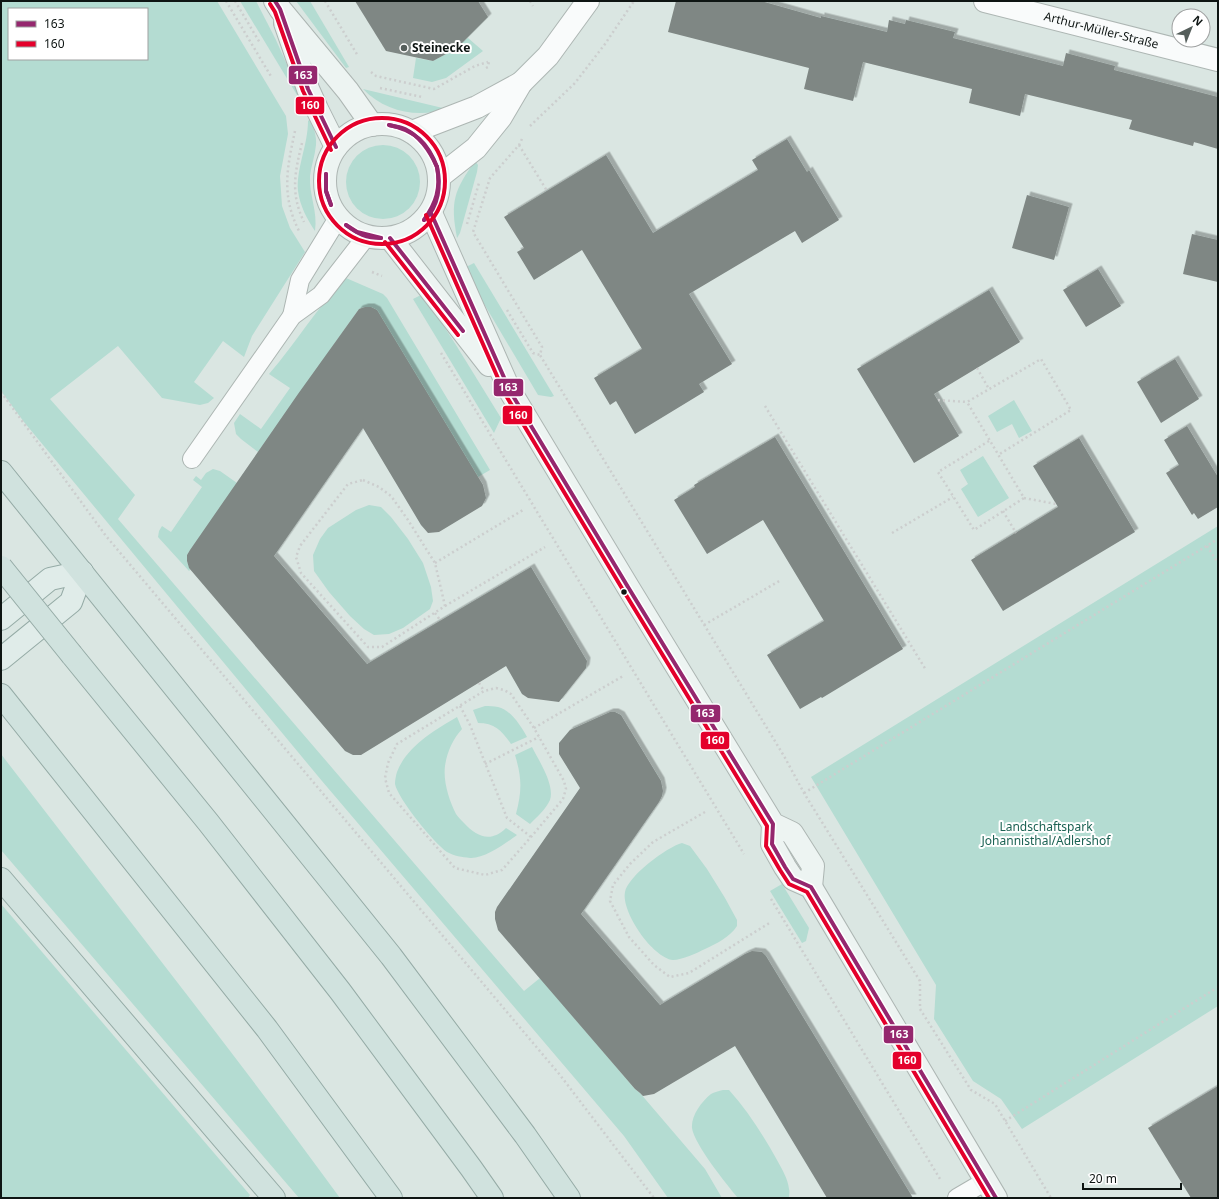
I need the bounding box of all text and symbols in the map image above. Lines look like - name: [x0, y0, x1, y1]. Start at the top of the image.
- street label: Arthur-Müller-Straße: [1042, 7, 1161, 53]
- legend: [8, 8, 148, 60]
- north arrow: [1171, 8, 1211, 48]
- text: N: [1190, 12, 1207, 29]
- text: 163: [44, 15, 65, 32]
- text: 160: [44, 35, 65, 52]
- place label: Steinecke: [412, 39, 470, 56]
- marker: Steinecke: [399, 43, 409, 53]
- line badge: 163: [288, 65, 318, 85]
- text: 163: [294, 67, 312, 82]
- line badge: 160: [295, 96, 325, 115]
- text: 160: [301, 97, 319, 112]
- line badge: 163: [493, 378, 524, 397]
- text: 163: [499, 379, 517, 394]
- line badge: 160: [502, 405, 533, 425]
- text: 160: [509, 407, 527, 422]
- unlabelled marker: [619, 587, 629, 597]
- line badge: 163: [690, 704, 721, 723]
- text: 163: [696, 705, 714, 720]
- line badge: 160: [700, 731, 730, 750]
- text: 160: [706, 732, 724, 747]
- park label: Landschaftspark Johannisthal/Adlershof: [981, 818, 1111, 849]
- line badge: 163: [883, 1025, 914, 1044]
- text: 163: [890, 1026, 908, 1041]
- line badge: 160: [892, 1051, 922, 1070]
- text: 160: [898, 1052, 916, 1067]
- scale bar: [1083, 1165, 1181, 1191]
- text: 20 m: [1089, 1170, 1117, 1187]

